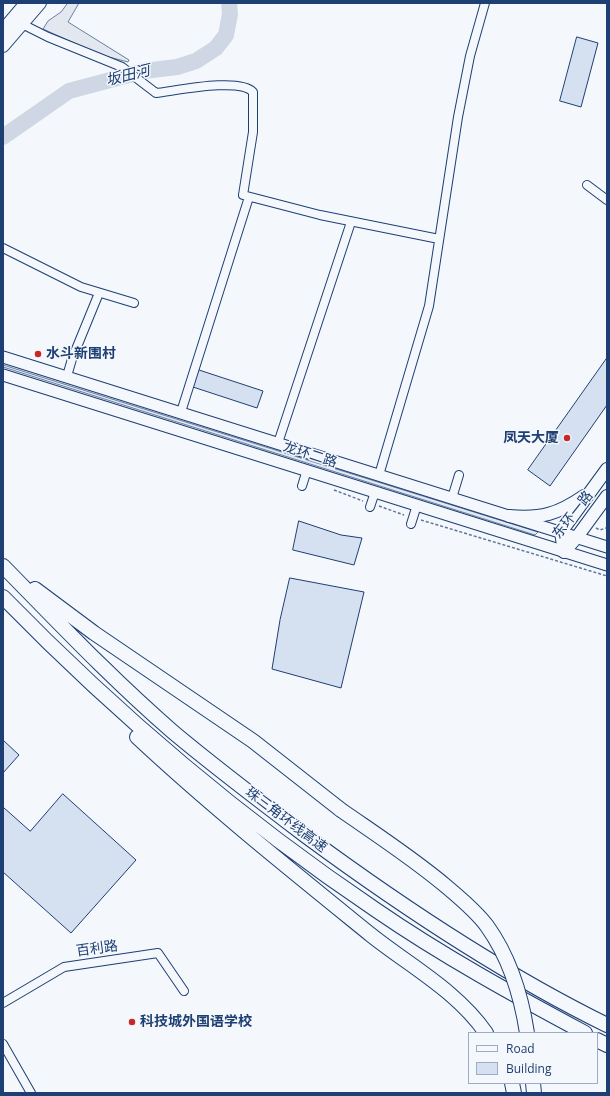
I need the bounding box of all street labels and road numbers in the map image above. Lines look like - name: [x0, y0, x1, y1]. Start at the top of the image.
- street label: 龙环二路: [281, 438, 339, 472]
- street label: 东环一路: [549, 488, 597, 542]
- street label: 珠三角环线高速: [242, 784, 330, 856]
- street label: 百利路: [75, 938, 119, 960]

